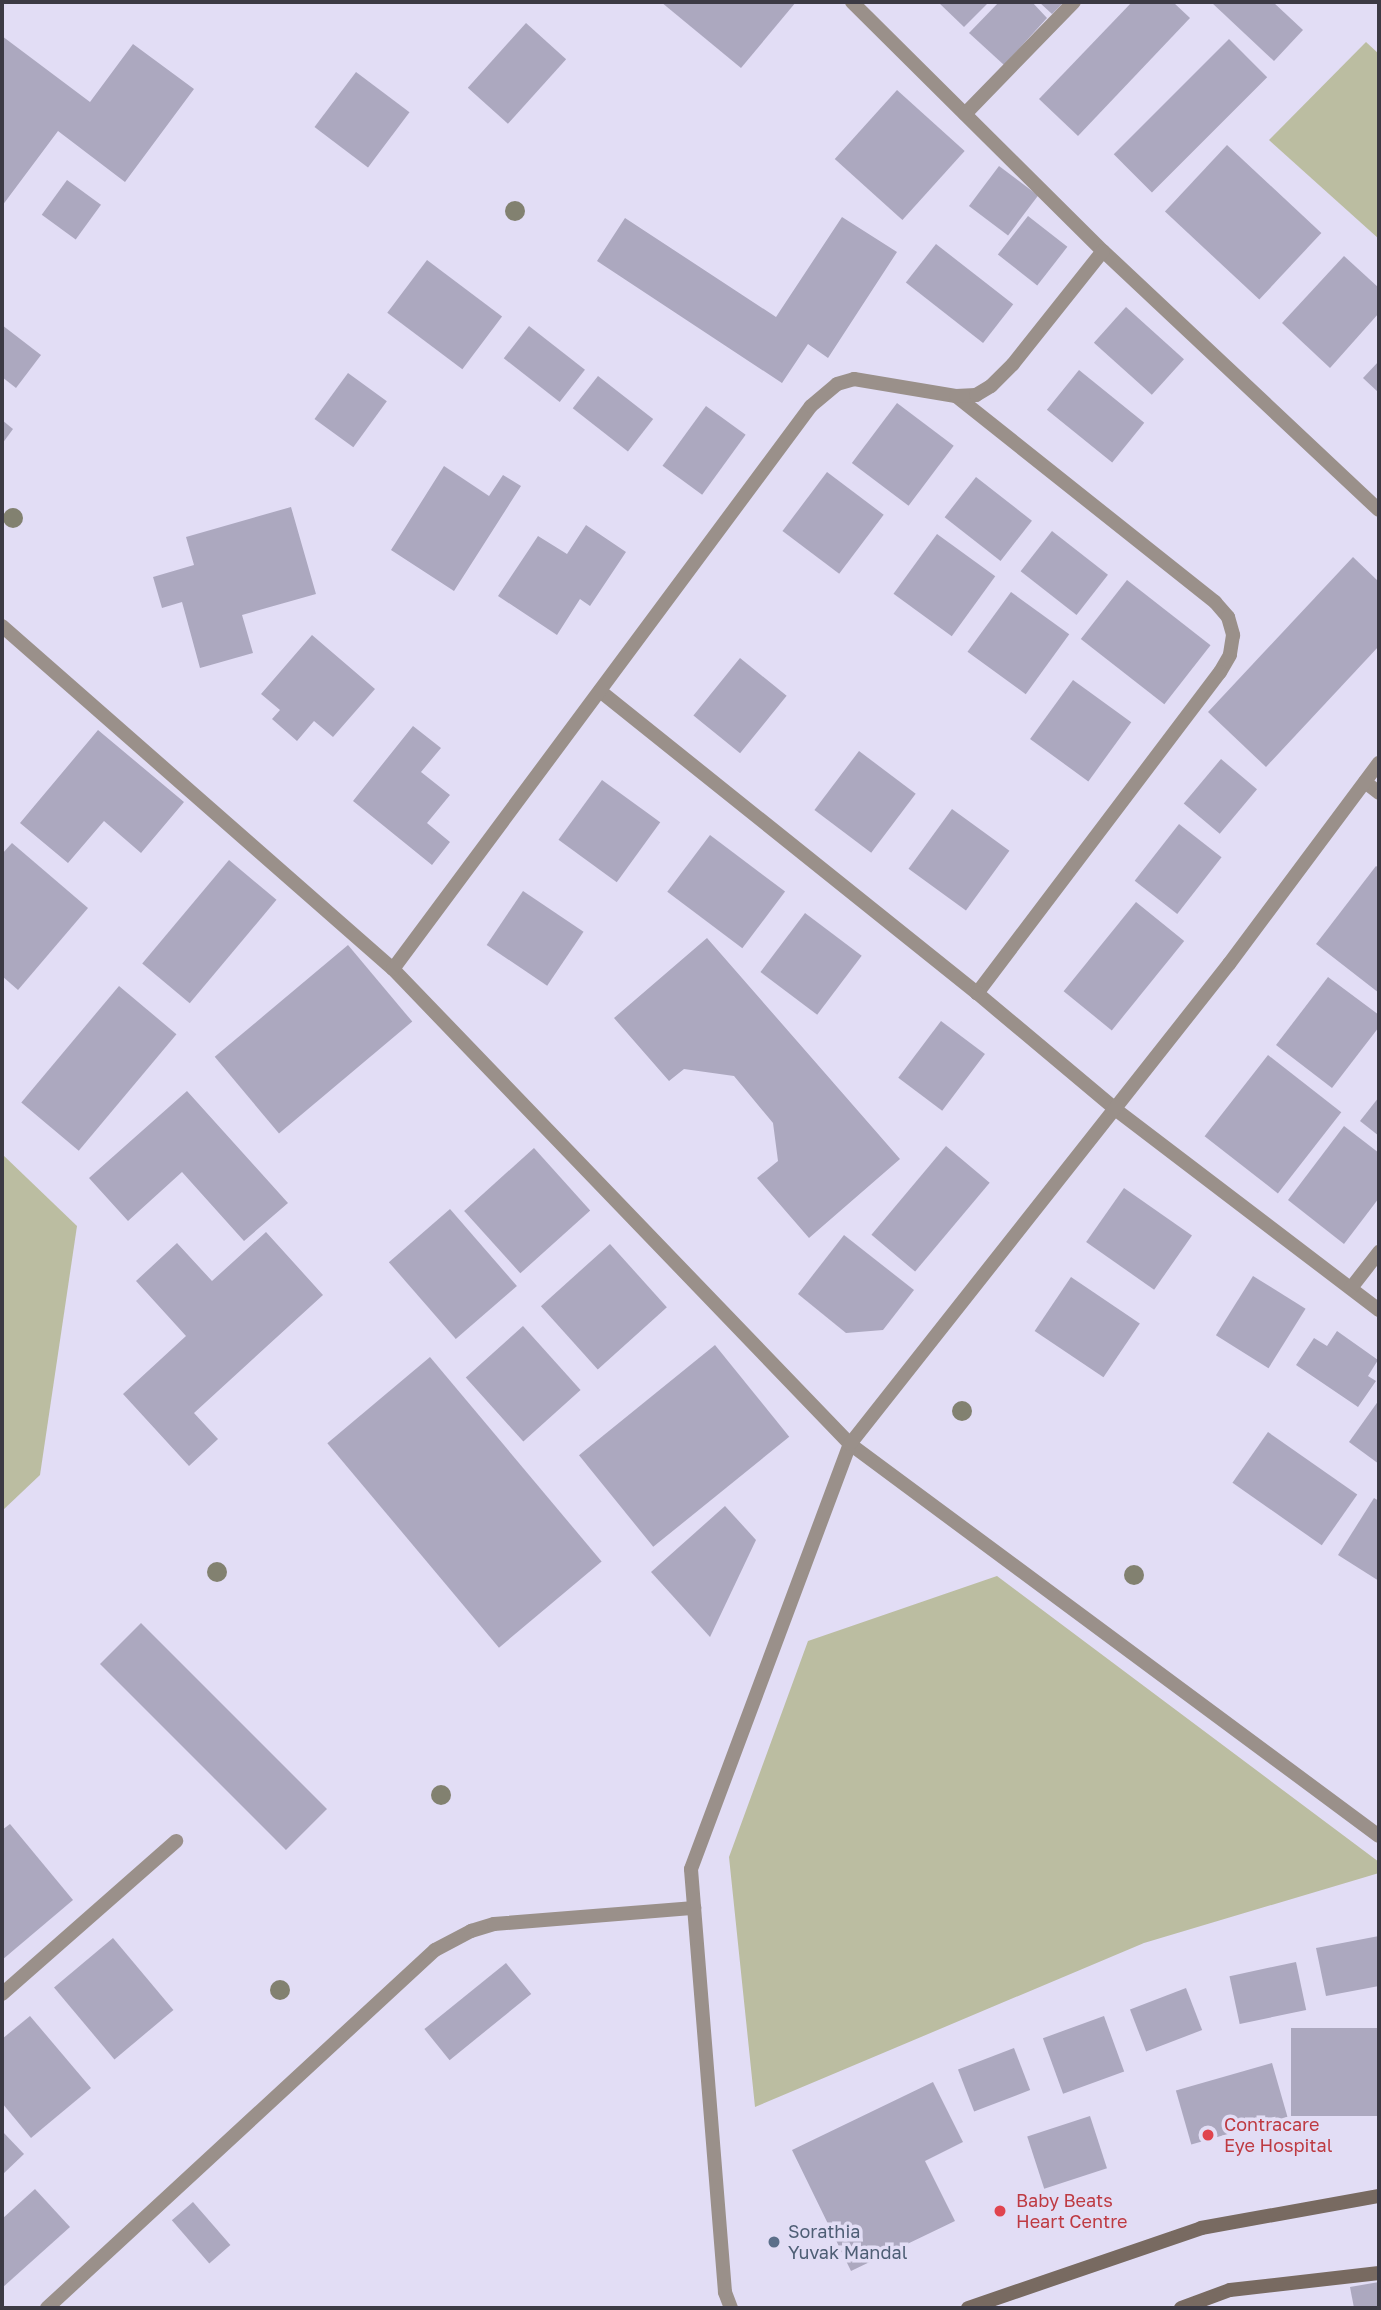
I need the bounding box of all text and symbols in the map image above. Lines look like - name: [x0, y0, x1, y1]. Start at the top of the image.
- place label: Contracare Eye Hospital: [1224, 2114, 1333, 2156]
- marker: Contracare Eye Hospital: [1198, 2125, 1218, 2145]
- place label: Baby Beats Heart Centre: [1016, 2190, 1127, 2232]
- marker: Baby Beats Heart Centre: [990, 2201, 1010, 2221]
- place label: Sorathia Yuvak Mandal: [788, 2221, 907, 2264]
- marker: Sorathia Yuvak Mandal: [766, 2234, 782, 2250]

